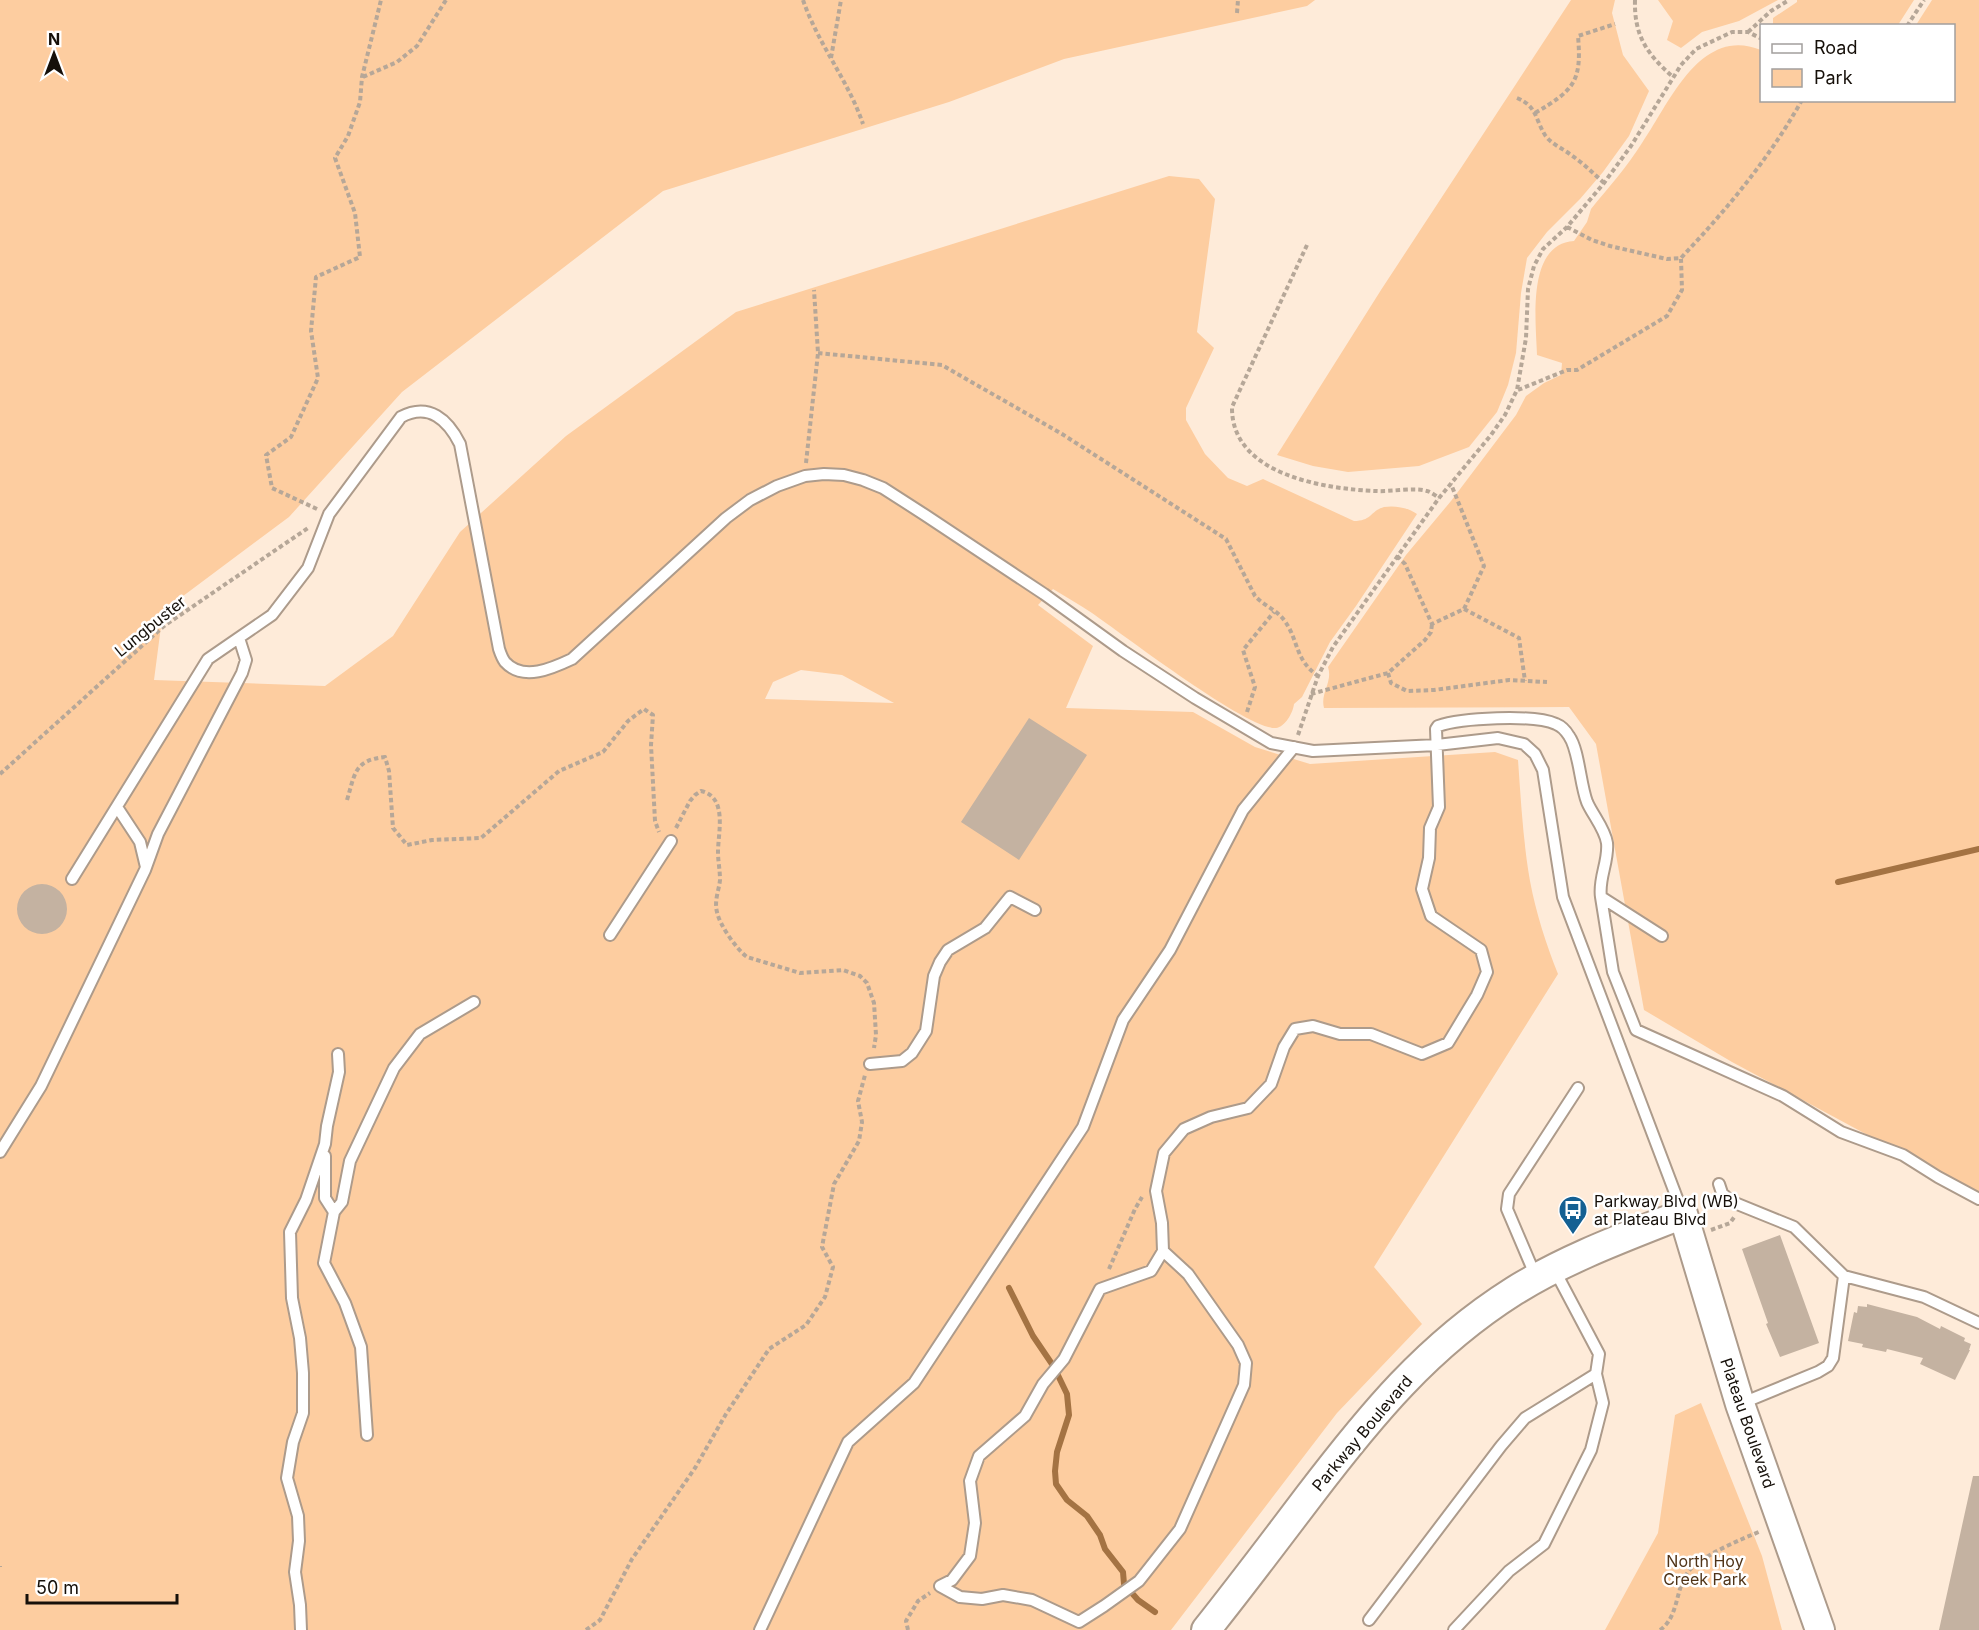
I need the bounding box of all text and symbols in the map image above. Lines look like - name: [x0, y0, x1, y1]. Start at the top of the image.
- north arrow: [24, 24, 84, 84]
- legend: [1760, 24, 1955, 102]
- text: N: [48, 29, 60, 49]
- text: Road: [1814, 37, 1857, 58]
- text: Park: [1814, 67, 1853, 88]
- street label: Lungbuster: [110, 591, 190, 661]
- place label: Parkway Blvd (WB) at Plateau Blvd: [1594, 1191, 1739, 1229]
- bus stop icon: Parkway Blvd (WB) at Plateau Blvd: [1557, 1194, 1589, 1236]
- street label: Plateau Boulevard: [1716, 1355, 1780, 1491]
- street label: Parkway Boulevard: [1308, 1371, 1416, 1495]
- park label: North Hoy Creek Park: [1663, 1551, 1747, 1589]
- scale bar: [27, 1567, 177, 1605]
- text: 50 m: [36, 1577, 79, 1598]

